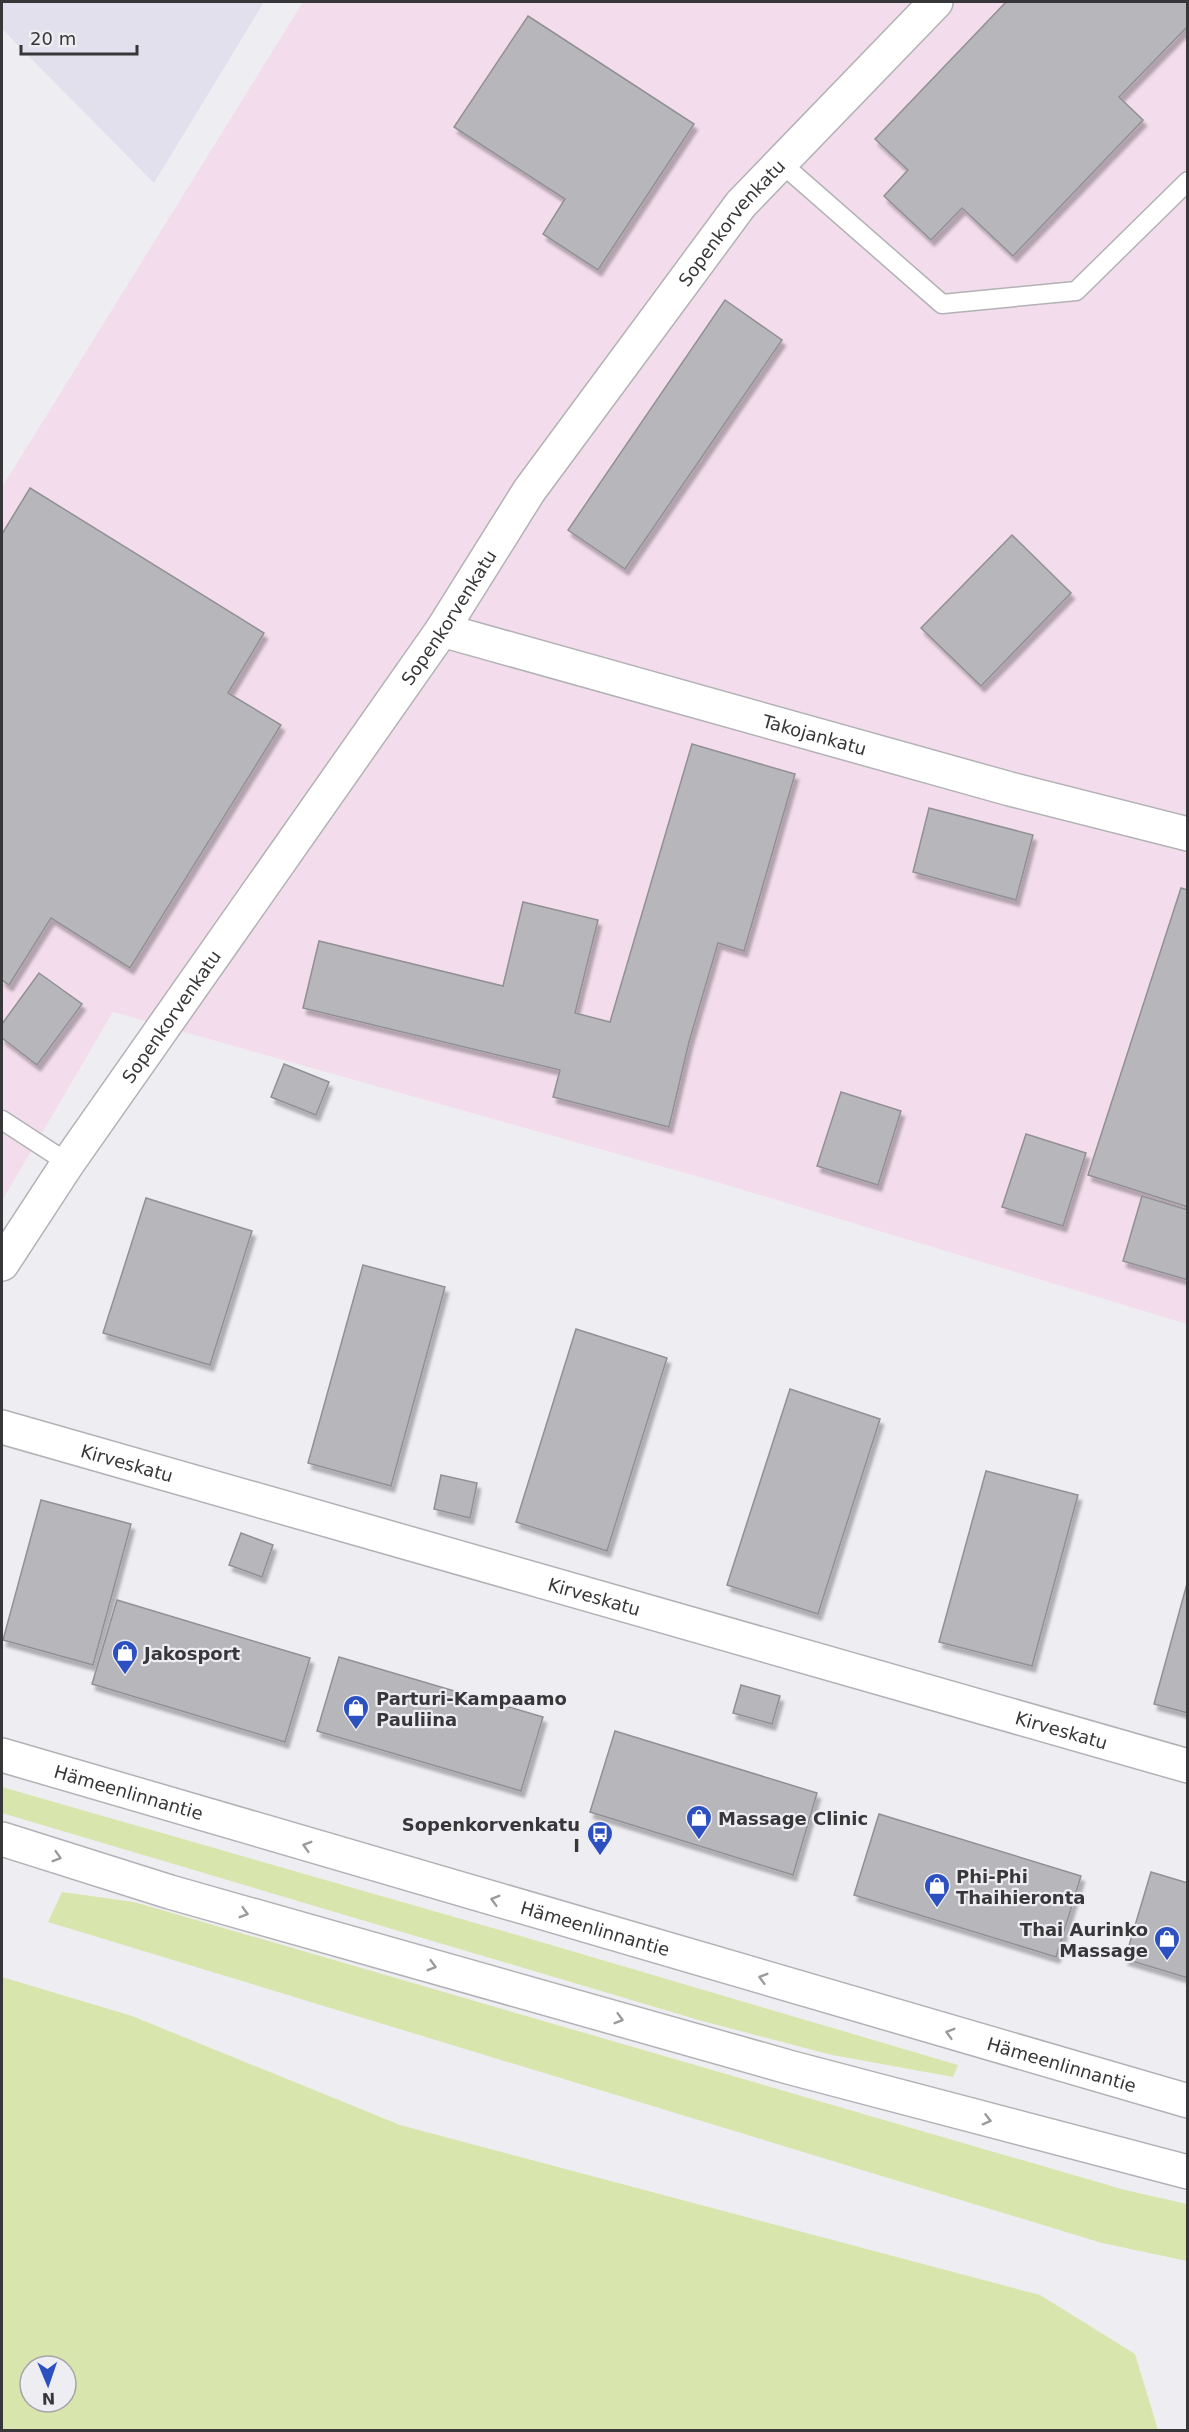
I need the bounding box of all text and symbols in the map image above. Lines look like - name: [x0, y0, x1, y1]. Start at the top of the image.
- scale bar: [21, 18, 136, 56]
- text: 20 m: [30, 28, 76, 49]
- street label: Sopenkorvenkatu: [674, 155, 789, 290]
- street label: Sopenkorvenkatu: [396, 546, 500, 689]
- street label: Takojankatu: [759, 710, 869, 759]
- street label: Sopenkorvenkatu: [117, 946, 225, 1087]
- street label: Kirveskatu: [78, 1440, 176, 1486]
- street label: Kirveskatu: [546, 1573, 643, 1619]
- shop icon: Jakosport: [110, 1638, 140, 1676]
- place label: Jakosport: [142, 1643, 241, 1664]
- place label: Parturi-Kampaamo Pauliina: [376, 1688, 567, 1730]
- shop icon: Parturi-Kampaamo Pauliina: [341, 1693, 371, 1731]
- street label: Kirveskatu: [1013, 1707, 1110, 1753]
- street label: Hämeenlinnantie: [52, 1760, 206, 1824]
- shop icon: Massage Clinic: [684, 1803, 714, 1841]
- place label: Massage Clinic: [718, 1808, 868, 1829]
- place label: Sopenkorvenkatu I: [402, 1814, 580, 1856]
- bus stop icon: Sopenkorvenkatu I: [585, 1819, 615, 1857]
- one-way arrow: [303, 1840, 313, 1853]
- one-way arrow: [51, 1850, 62, 1862]
- place label: Phi-Phi Thaihieronta: [956, 1866, 1085, 1908]
- shop icon: Phi-Phi Thaihieronta: [922, 1871, 952, 1909]
- one-way arrow: [490, 1895, 501, 1907]
- street label: Hämeenlinnantie: [518, 1896, 672, 1960]
- one-way arrow: [239, 1905, 249, 1918]
- place label: Thai Aurinko Massage: [1020, 1919, 1148, 1961]
- shop icon: Thai Aurinko Massage: [1152, 1924, 1182, 1962]
- one-way arrow: [426, 1959, 437, 1971]
- one-way arrow: [758, 1973, 769, 1985]
- one-way arrow: [613, 2012, 624, 2024]
- one-way arrow: [945, 2028, 956, 2040]
- street label: Hämeenlinnantie: [985, 2033, 1139, 2096]
- one-way arrow: [981, 2113, 992, 2125]
- north arrow: [18, 2354, 78, 2414]
- text: N: [41, 2389, 56, 2408]

